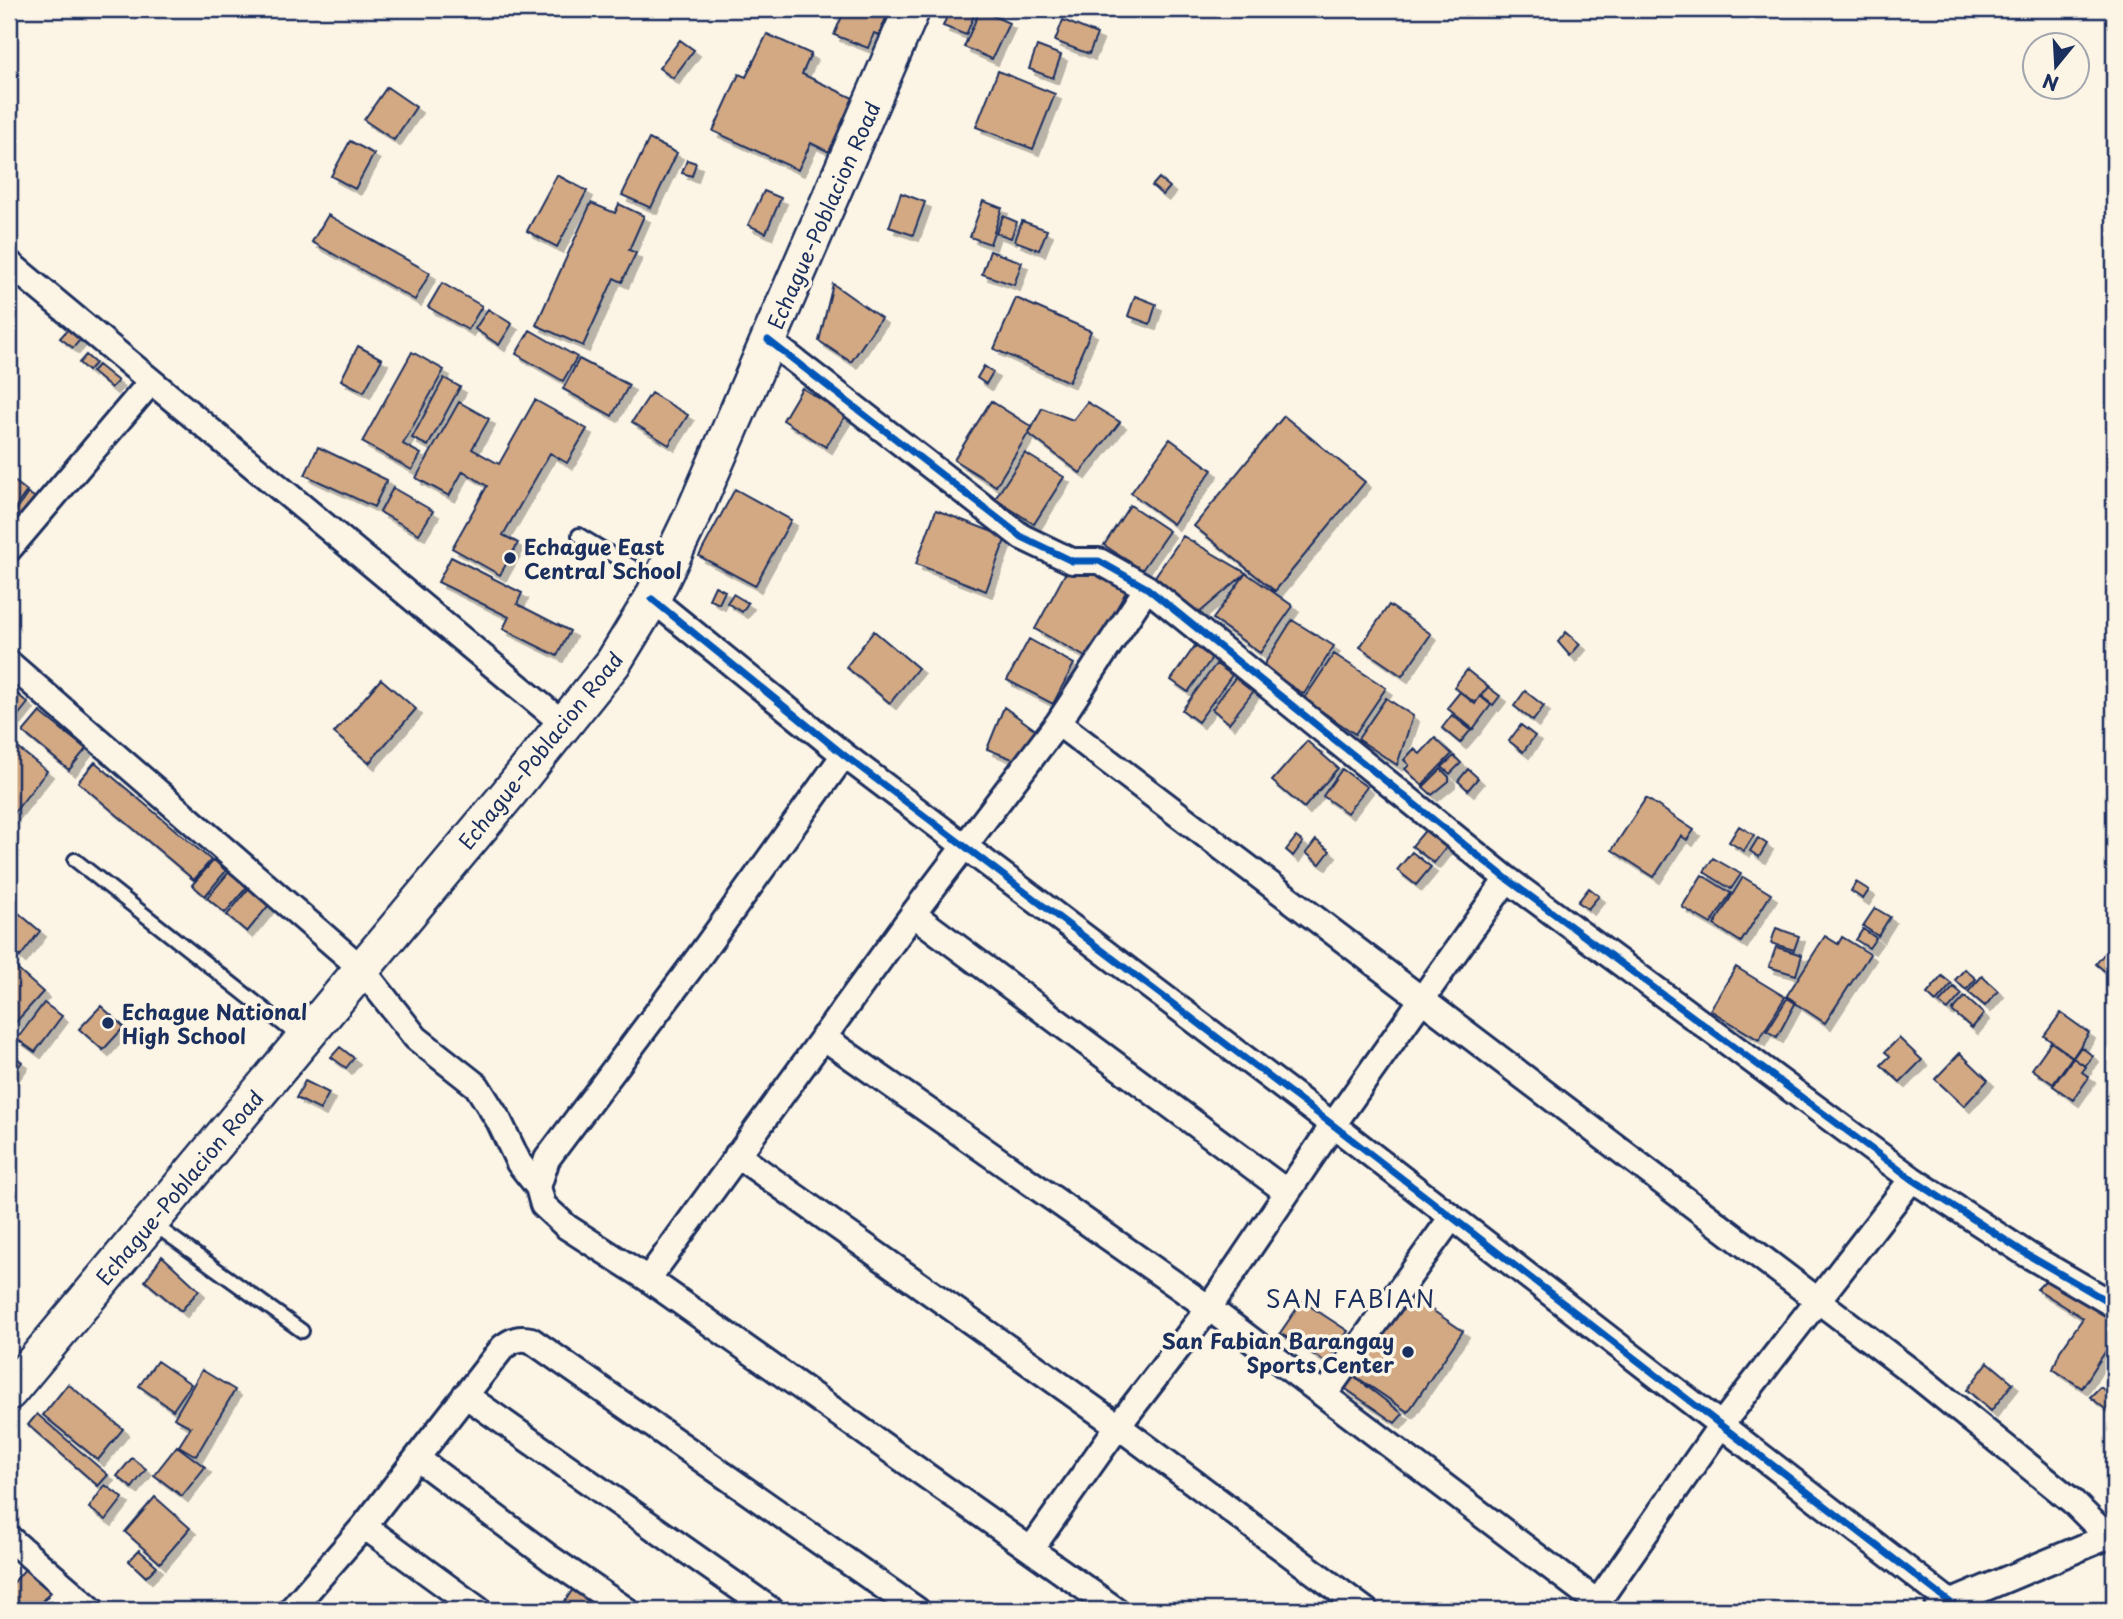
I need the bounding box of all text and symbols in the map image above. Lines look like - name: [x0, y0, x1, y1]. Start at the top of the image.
- north arrow: [2022, 32, 2092, 102]
- text: N: [2039, 67, 2062, 99]
- street label: Echague-Poblacion Road: [758, 96, 888, 334]
- place label: Echague East Central School: [524, 530, 682, 586]
- marker: Echague East Central School: [502, 550, 518, 566]
- street label: Echague-Poblacion Road: [450, 644, 630, 856]
- place label: Echague National High School: [122, 995, 307, 1051]
- marker: Echague National High School: [100, 1015, 116, 1031]
- street label: Echague-Poblacion Road: [88, 1082, 270, 1292]
- district label: SAN FABIAN: [1266, 1280, 1436, 1316]
- place label: San Fabian Barangay Sports Center: [1162, 1324, 1394, 1380]
- marker: San Fabian Barangay Sports Center: [1400, 1344, 1416, 1360]

